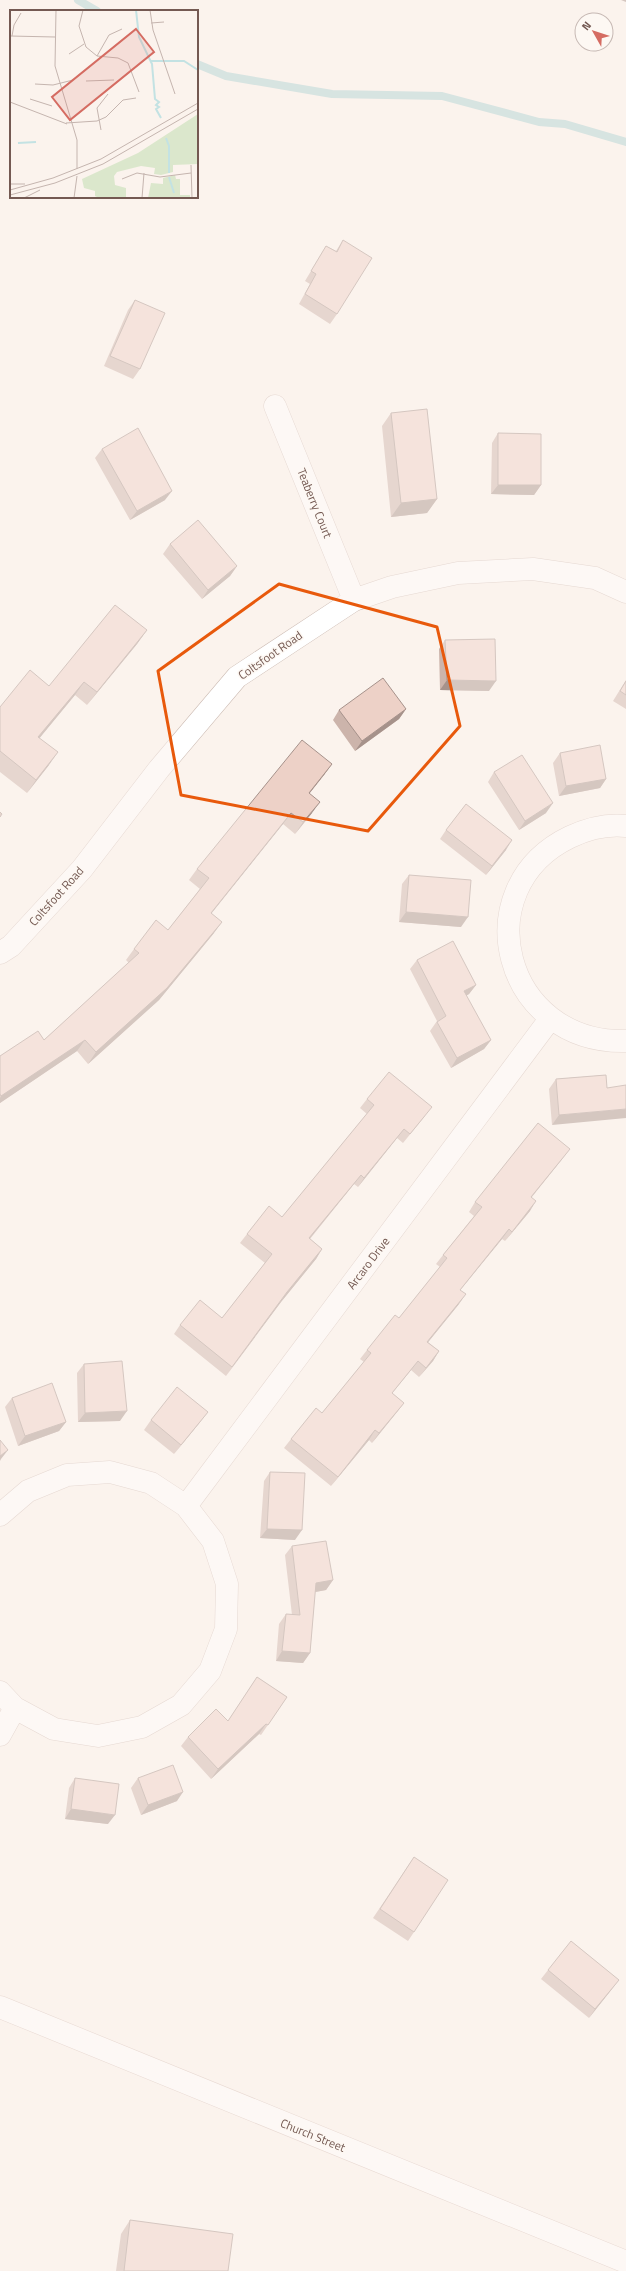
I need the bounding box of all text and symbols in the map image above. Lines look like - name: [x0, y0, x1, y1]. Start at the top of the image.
- inset map: [10, 10, 198, 198]
- north arrow: [574, 12, 614, 52]
- text: N: [578, 18, 595, 34]
- street label: Teaberry Court: [292, 465, 338, 542]
- street label: Coltsfoot Road: [234, 626, 306, 684]
- street label: Coltsfoot Road: [24, 862, 88, 930]
- street label: Arcaro Drive: [342, 1233, 394, 1293]
- street label: Church Street: [278, 2113, 349, 2157]

